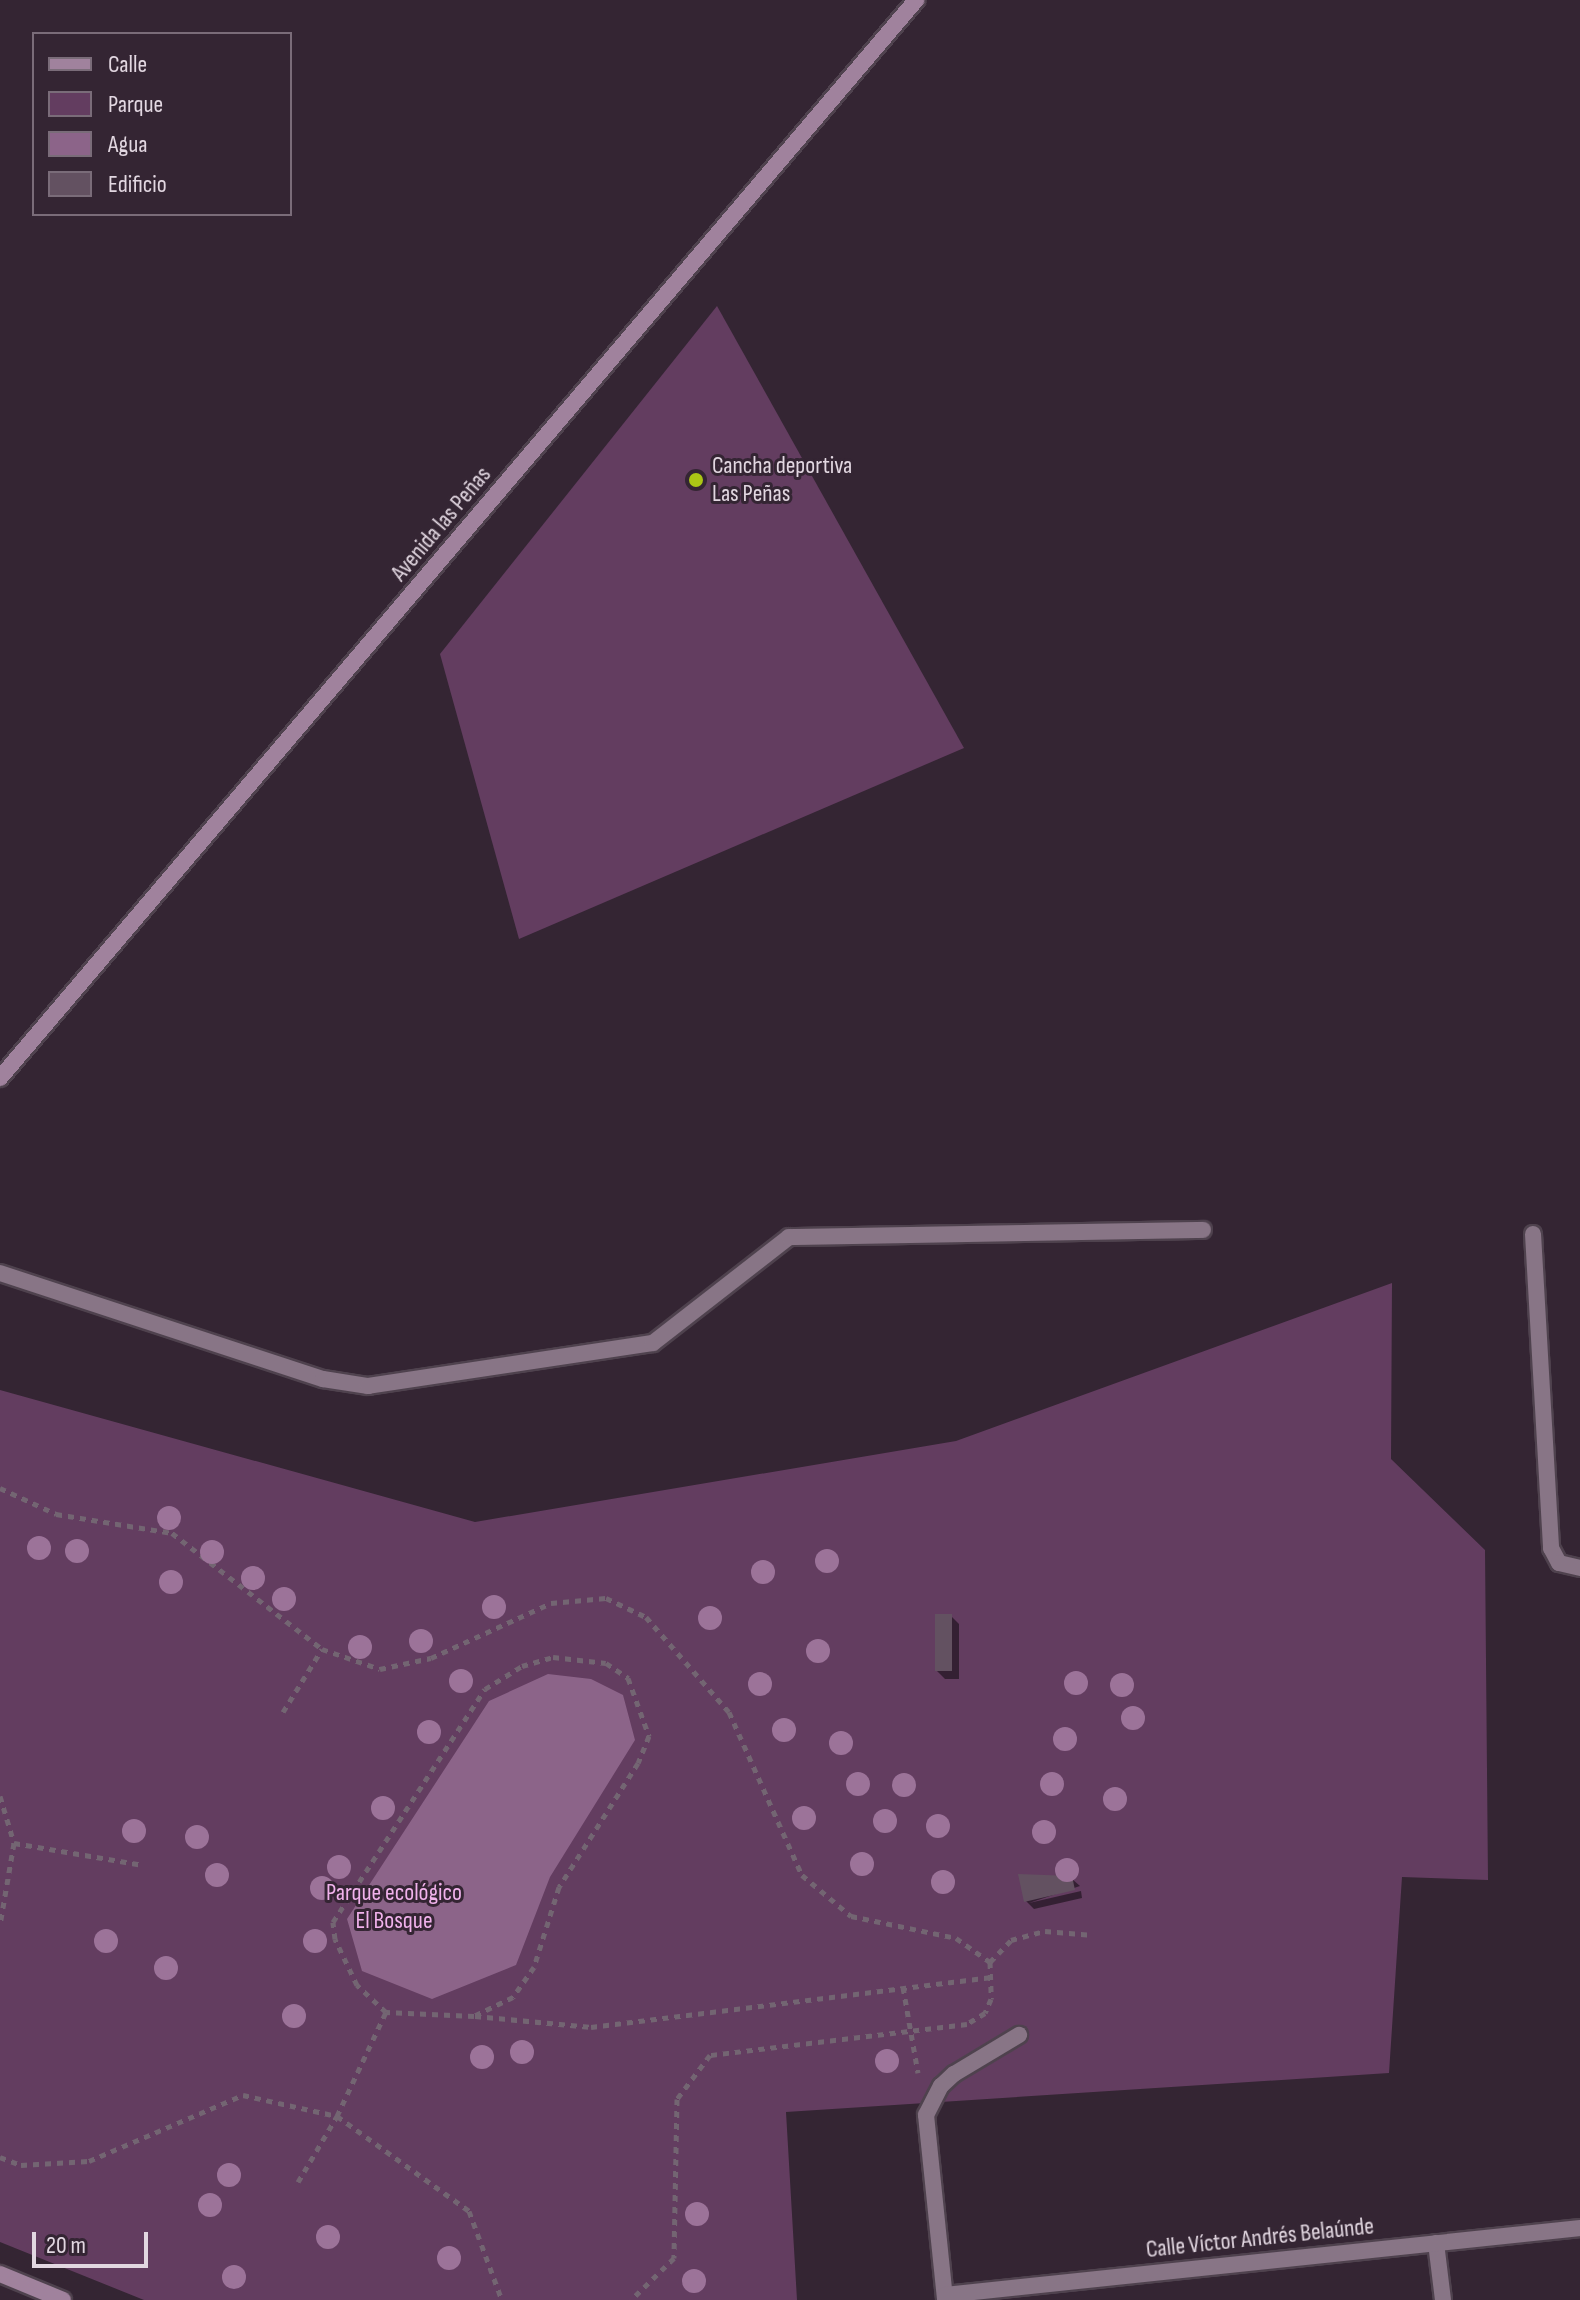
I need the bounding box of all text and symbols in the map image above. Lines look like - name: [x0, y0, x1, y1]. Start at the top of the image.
- legend: [32, 32, 292, 216]
- text: Calle: [108, 50, 147, 79]
- text: Parque: [108, 90, 163, 119]
- text: Agua: [108, 130, 147, 159]
- text: Edificio: [108, 170, 167, 199]
- place label: Cancha deportiva Las Peñas: [712, 452, 852, 508]
- street label: Avenida las Peñas: [385, 461, 497, 587]
- marker: Cancha deportiva Las Peñas: [687, 471, 705, 489]
- park label: Parque ecológico El Bosque: [326, 1879, 462, 1935]
- street label: Calle Víctor Andrés Belaúnde: [1145, 2212, 1375, 2264]
- scale bar: [36, 2216, 152, 2266]
- text: 20 m: [46, 2231, 86, 2260]

